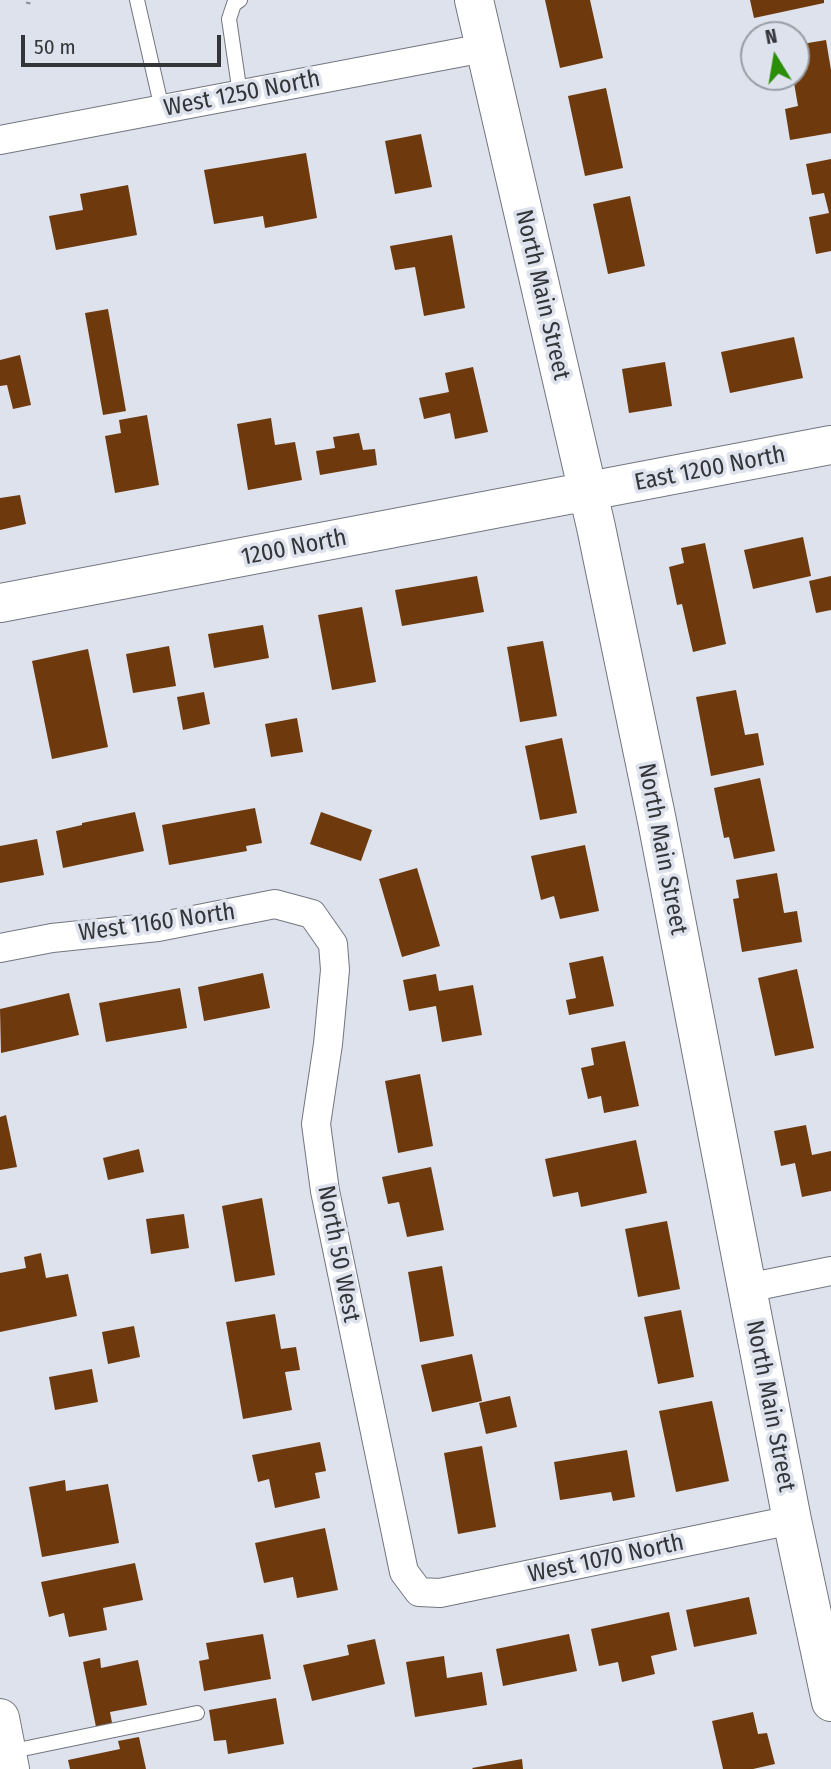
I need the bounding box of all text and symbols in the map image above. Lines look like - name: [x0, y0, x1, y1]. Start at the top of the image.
- scale bar: [24, 21, 224, 65]
- north arrow: [740, 21, 810, 91]
- text: N: [763, 24, 779, 49]
- text: 50 m: [34, 34, 76, 60]
- street label: West 1250 North: [161, 65, 323, 123]
- street label: North Main Street: [508, 207, 576, 383]
- street label: East 1200 North: [632, 440, 788, 498]
- street label: 1200 North: [239, 524, 349, 572]
- street label: North Main Street: [631, 761, 693, 937]
- street label: West 1160 North: [77, 898, 237, 948]
- street label: North 50 West: [311, 1183, 365, 1325]
- street label: North Main Street: [739, 1318, 801, 1494]
- street label: West 1070 North: [526, 1528, 686, 1590]

